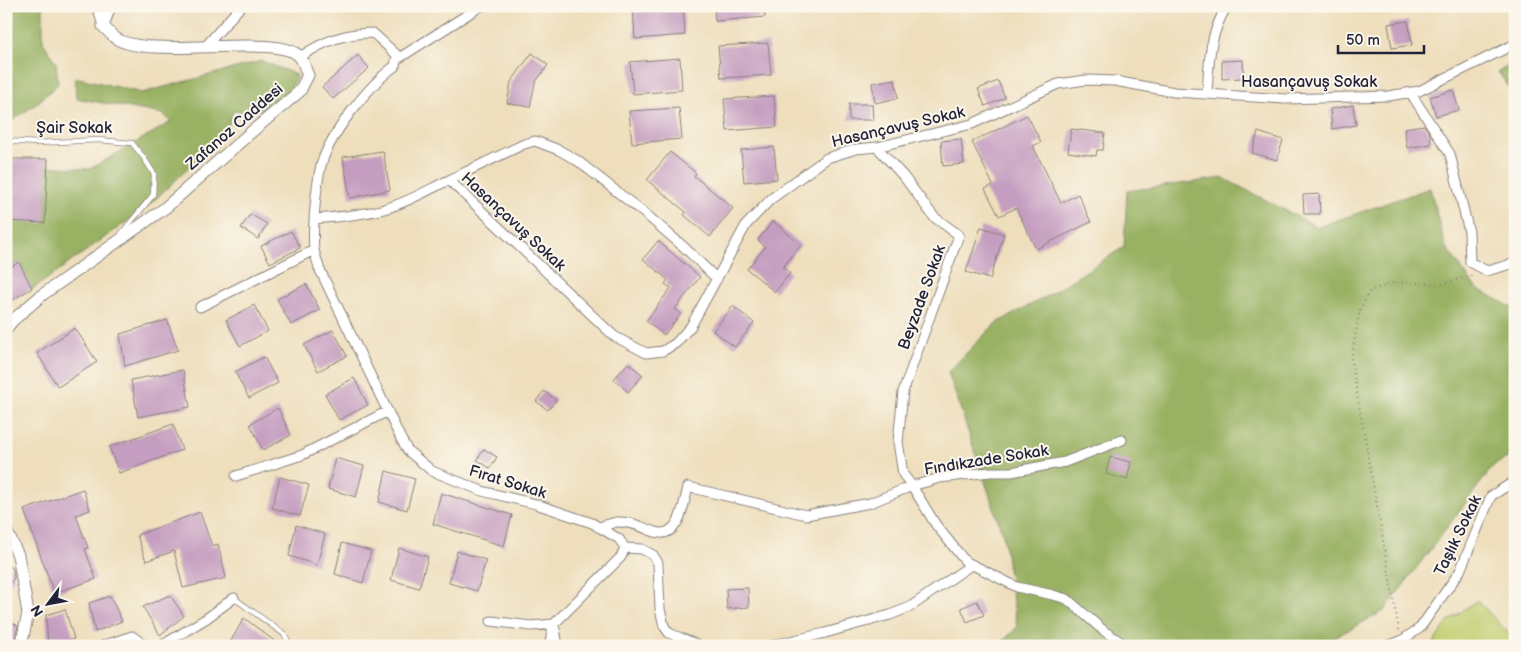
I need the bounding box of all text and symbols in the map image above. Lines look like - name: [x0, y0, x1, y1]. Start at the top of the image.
- scale bar: [1338, 22, 1425, 54]
- text: 50 m: [1346, 31, 1380, 50]
- street label: Hasançavuş Sokak: [1241, 73, 1377, 92]
- street label: Zafanoz Caddesi: [182, 80, 287, 175]
- street label: Hasançavuş Sokak: [830, 103, 967, 152]
- street label: Şair Sokak: [36, 119, 112, 138]
- street label: Hasançavuş Sokak: [457, 169, 569, 276]
- street label: Beyzade Sokak: [895, 242, 950, 352]
- street label: Fındıkzade Sokak: [923, 441, 1050, 480]
- street label: Fırat Sokak: [467, 462, 549, 503]
- street label: Taşlık Sokak: [1431, 492, 1486, 579]
- north arrow: [22, 580, 72, 630]
- text: N: [27, 602, 47, 620]

